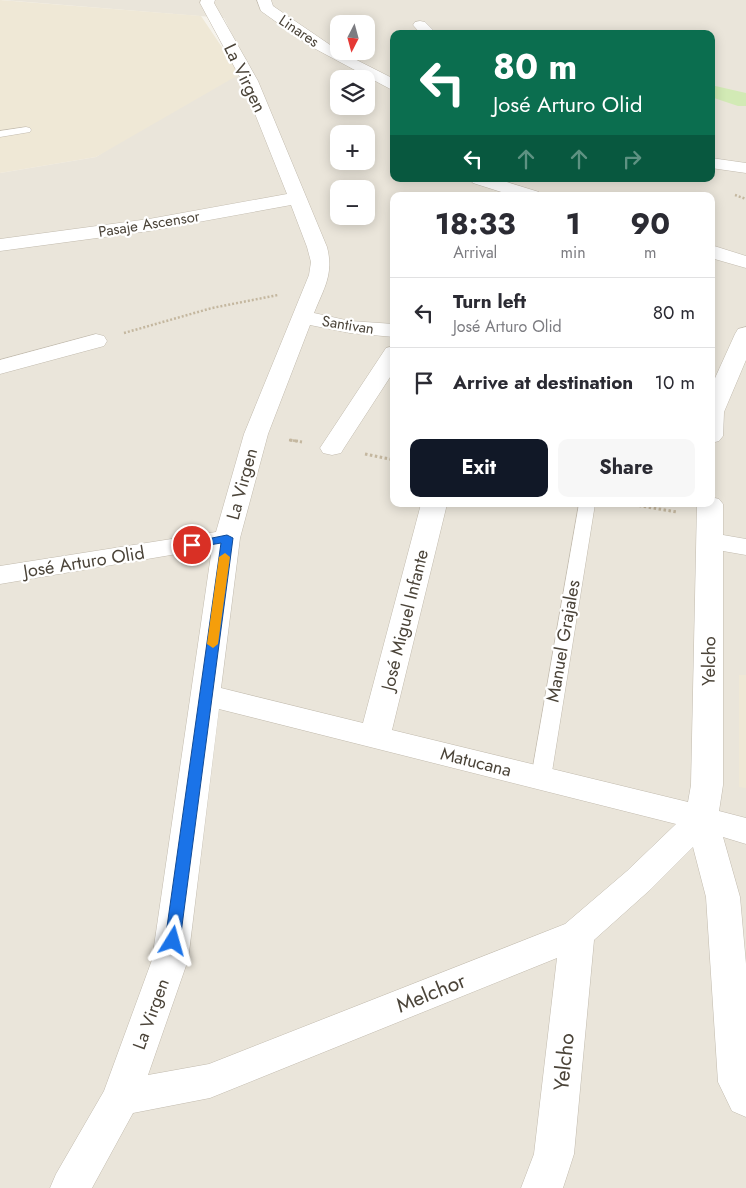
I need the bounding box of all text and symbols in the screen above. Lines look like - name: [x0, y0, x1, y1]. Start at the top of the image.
- street label: Linares: [274, 9, 324, 53]
- north arrow: [330, 15, 375, 60]
- map controls: [330, 15, 375, 225]
- street label: La Virgen: [217, 39, 273, 117]
- text: 80 m: [493, 42, 577, 92]
- icon: left: [410, 50, 475, 115]
- button: layers: [330, 70, 375, 115]
- text: José Arturo Olid: [493, 88, 643, 120]
- button: +: [330, 125, 375, 170]
- icon: left: [459, 145, 487, 173]
- icon: ahead: [512, 145, 540, 173]
- icon: ahead: [565, 145, 593, 173]
- icon: right: [618, 145, 646, 173]
- button: −: [330, 180, 375, 225]
- text: 18:33: [435, 202, 516, 245]
- text: 1: [565, 202, 581, 245]
- text: 90: [630, 202, 670, 245]
- street label: Pasaje Ascensor: [97, 205, 202, 243]
- text: Arrival: [453, 241, 497, 264]
- text: min: [561, 241, 586, 264]
- text: m: [644, 241, 657, 264]
- text: Turn left: [453, 288, 526, 315]
- icon: left: [410, 299, 438, 327]
- text: 80 m: [653, 299, 695, 326]
- street label: Santivan: [320, 310, 376, 340]
- text: José Arturo Olid: [453, 315, 562, 338]
- icon: arrive: [410, 369, 438, 397]
- text: Arrive at destination: [453, 369, 633, 396]
- text: 10 m: [655, 369, 695, 396]
- button: Exit: [410, 439, 548, 497]
- button: Share: [558, 439, 695, 497]
- street label: La Virgen: [220, 445, 264, 523]
- pin: [171, 524, 213, 566]
- icon: arrive: [178, 531, 206, 559]
- street label: José Arturo Olid: [20, 540, 146, 585]
- street label: José Miguel Infante: [374, 547, 435, 695]
- street label: Manuel Grajales: [539, 578, 587, 704]
- street label: Yelcho: [696, 636, 722, 686]
- street label: Matucana: [438, 741, 514, 783]
- position arrow: [146, 914, 198, 966]
- street label: Melchor: [392, 965, 471, 1020]
- street label: La Virgen: [126, 975, 176, 1053]
- street label: Yelcho: [546, 1032, 582, 1092]

